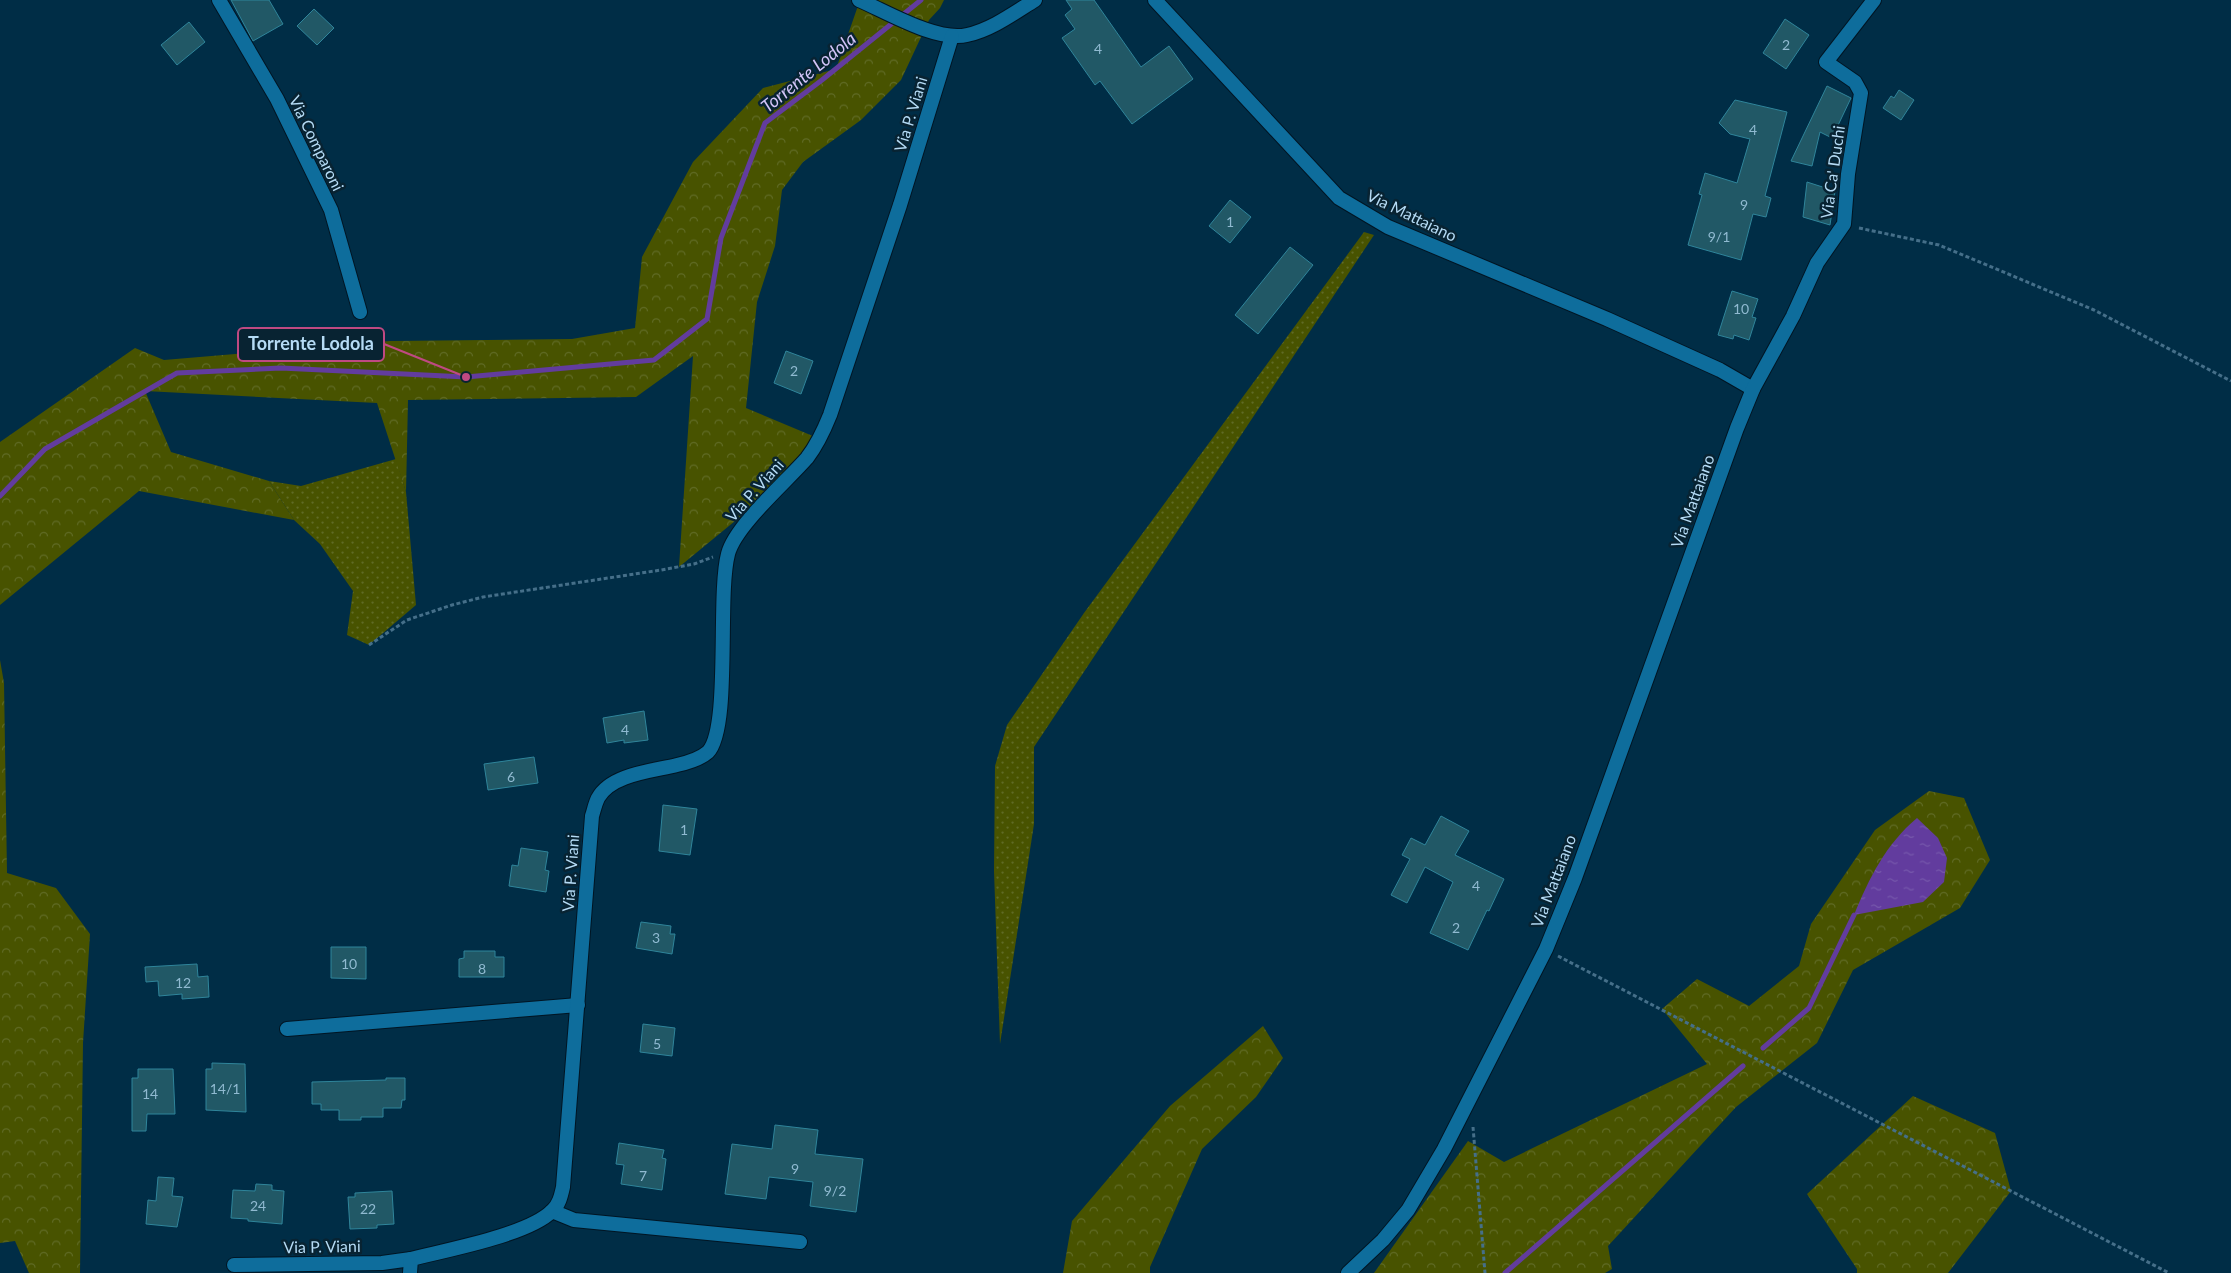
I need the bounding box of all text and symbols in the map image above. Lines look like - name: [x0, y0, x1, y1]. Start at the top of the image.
- water label: Torrente Lodola: [756, 27, 860, 117]
- house number: 2: [1782, 36, 1790, 53]
- house number: 4: [1094, 40, 1102, 57]
- street label: Via P. Viani: [890, 74, 930, 154]
- street label: Via Comparoni: [286, 92, 348, 194]
- house number: 4: [1749, 121, 1757, 138]
- street label: Via Ca' Duchi: [1816, 124, 1848, 220]
- street label: Via Mattaiano: [1364, 185, 1460, 245]
- house number: 9: [1740, 196, 1748, 213]
- house number: 1: [1226, 213, 1234, 230]
- house number: 9/1: [1708, 228, 1730, 245]
- house number: 10: [1733, 300, 1749, 317]
- callout: Torrente Lodola: [238, 328, 384, 361]
- text: Torrente Lodola: [248, 332, 374, 354]
- house number: 2: [790, 362, 798, 379]
- street label: Via Mattaiano: [1666, 452, 1718, 550]
- street label: Via P. Viani: [721, 455, 787, 525]
- house number: 4: [621, 721, 629, 738]
- house number: 6: [507, 768, 515, 785]
- house number: 1: [680, 821, 688, 838]
- street label: Via Mattaiano: [1527, 832, 1579, 930]
- street label: Via P. Viani: [558, 834, 582, 912]
- house number: 4: [1472, 877, 1480, 894]
- house number: 2: [1452, 919, 1460, 936]
- house number: 3: [652, 929, 660, 946]
- house number: 10: [341, 955, 357, 972]
- house number: 8: [478, 960, 486, 977]
- house number: 12: [175, 974, 191, 991]
- house number: 5: [653, 1035, 661, 1052]
- house number: 14/1: [210, 1080, 240, 1097]
- house number: 14: [142, 1085, 158, 1102]
- house number: 9: [791, 1160, 799, 1177]
- house number: 7: [639, 1167, 647, 1184]
- house number: 9/2: [824, 1182, 846, 1199]
- house number: 24: [250, 1197, 266, 1214]
- house number: 22: [360, 1200, 376, 1217]
- street label: Via P. Viani: [283, 1236, 361, 1256]

